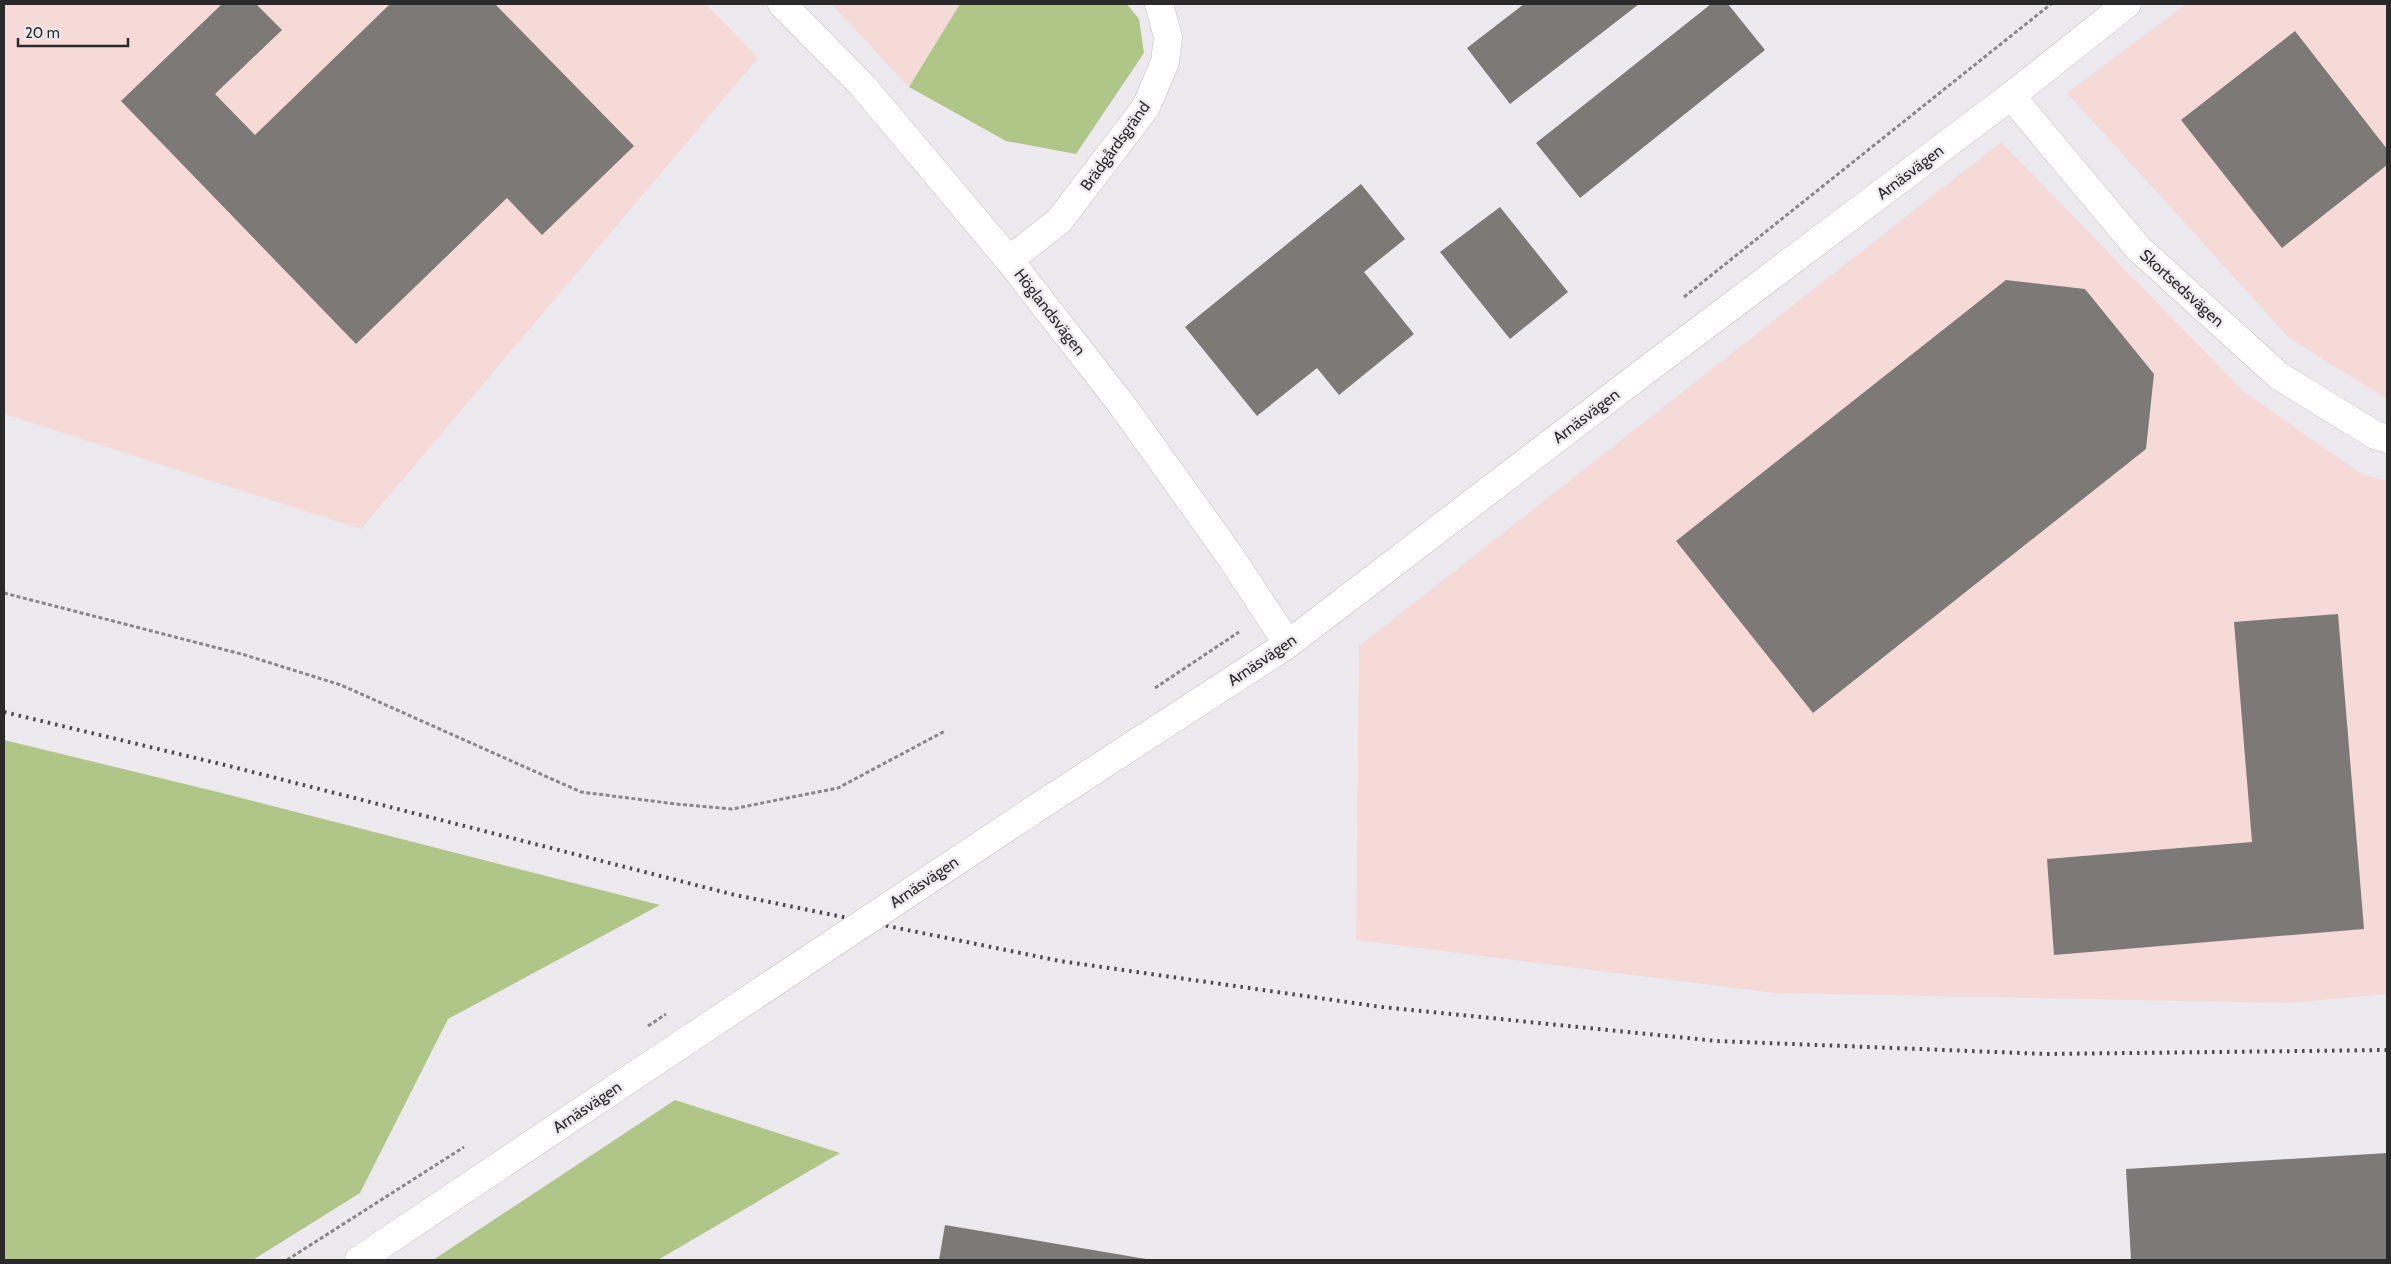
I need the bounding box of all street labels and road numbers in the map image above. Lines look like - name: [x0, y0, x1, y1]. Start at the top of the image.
- street label: Brädgårdsgränd: [1076, 98, 1154, 194]
- street label: Arnäsvägen: [1873, 141, 1947, 203]
- street label: Skortsedsvägen: [2136, 245, 2228, 331]
- street label: Höglandsvägen: [1010, 265, 1090, 359]
- street label: Arnäsvägen: [1549, 385, 1623, 447]
- street label: Arnäsvägen: [1224, 630, 1300, 690]
- street label: Arnäsvägen: [886, 852, 962, 912]
- street label: Arnäsvägen: [549, 1077, 625, 1137]

